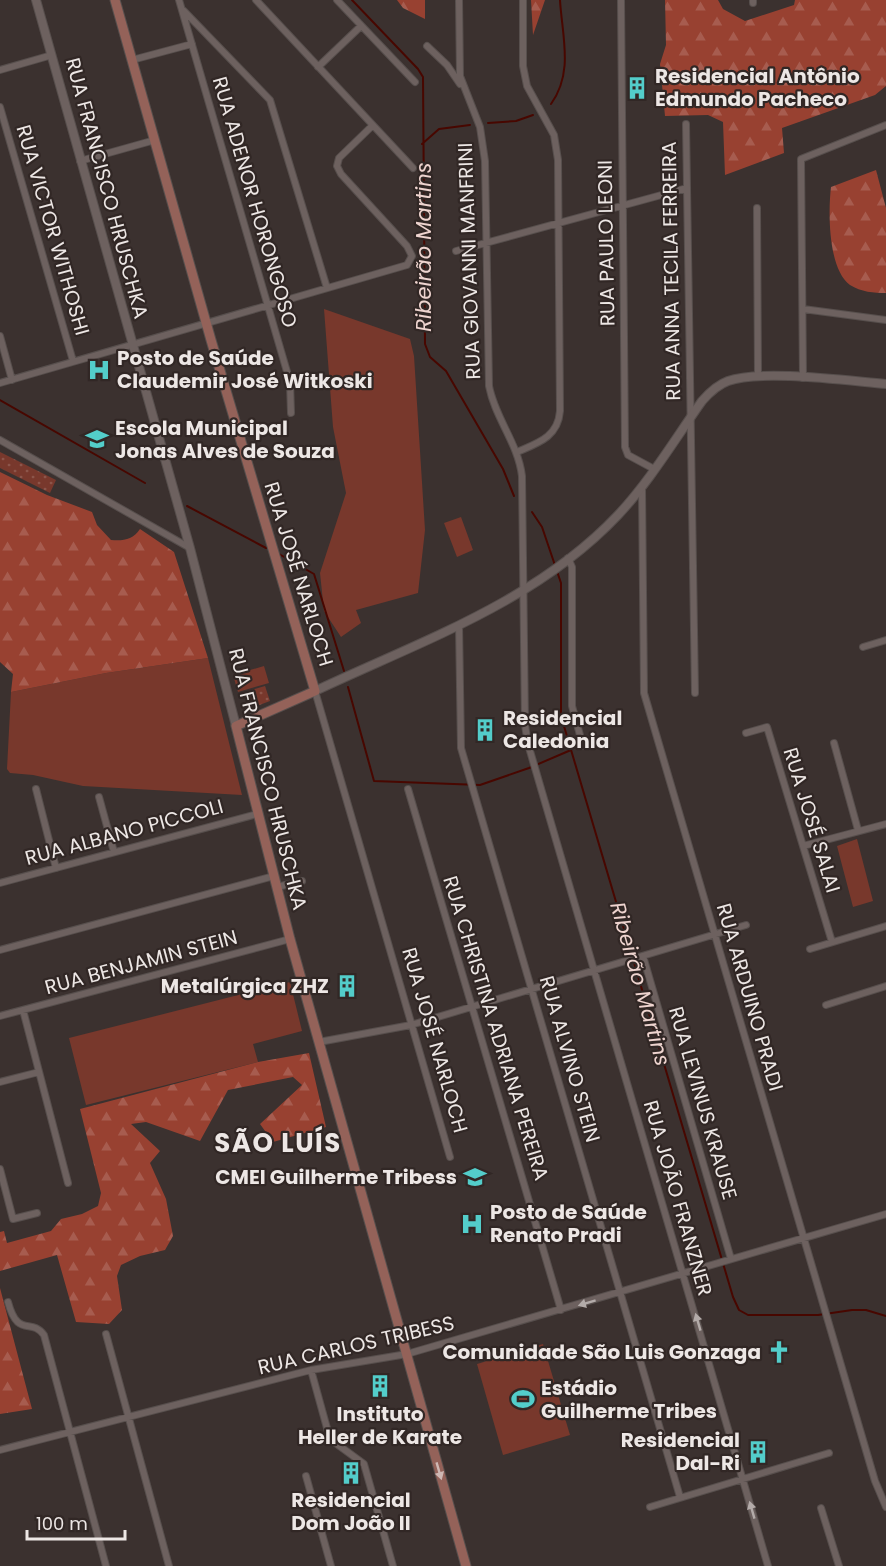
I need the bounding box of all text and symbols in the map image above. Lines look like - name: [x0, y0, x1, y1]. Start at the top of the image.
- street label: RUA FRANCISCO HRUSCHKA: [59, 55, 155, 321]
- place label: Residencial Antônio Edmundo Pacheco: [655, 62, 860, 113]
- street label: RUA ADENOR HORONGOSO: [206, 73, 304, 331]
- building icon: Residencial Antônio Edmundo Pacheco: [624, 75, 650, 101]
- street label: RUA VICTOR WITHOSHI: [10, 121, 96, 339]
- street label: RUA ANNA TECILA FERREIRA: [655, 141, 687, 401]
- street label: RUA GIOVANNI MANFRINI: [451, 142, 487, 380]
- street label: RUA PAULO LEONI: [591, 160, 621, 326]
- water label: Ribeirão Martins: [409, 162, 438, 332]
- place label: Posto de Saúde Claudemir José Witkoski: [117, 344, 373, 395]
- hospital icon: Posto de Saúde Claudemir José Witkoski: [86, 357, 112, 383]
- place label: Escola Municipal Jonas Alves de Souza: [115, 414, 335, 465]
- school or university icon: Escola Municipal Jonas Alves de Souza: [84, 426, 110, 452]
- street label: RUA JOSÉ NARLOCH: [258, 478, 340, 670]
- street label: RUA FRANCISCO HRUSCHKA: [222, 645, 314, 913]
- place label: Residencial Caledonia: [503, 704, 622, 755]
- building icon: Residencial Caledonia: [472, 717, 498, 743]
- street label: RUA JOSÉ SALAI: [777, 744, 847, 896]
- street label: RUA ALBANO PICCOLI: [22, 792, 226, 872]
- street label: RUA CHRISTINA ADRIANA PEREIRA: [436, 872, 556, 1184]
- water label: Ribeirão Martins: [603, 898, 678, 1069]
- street label: RUA ARDUINO PRADI: [710, 900, 790, 1094]
- street label: RUA BENJAMIN STEIN: [42, 923, 240, 1001]
- street label: RUA JOSÉ NARLOCH: [395, 944, 475, 1136]
- place label: Metalúrgica ZHZ: [161, 972, 329, 1000]
- street label: RUA ALVINO STEIN: [533, 972, 607, 1146]
- building icon: Metalúrgica ZHZ: [334, 973, 360, 999]
- street label: RUA LEVINUS KRAUSE: [662, 1003, 744, 1203]
- street label: RUA JOÃO FRANZNER: [637, 1097, 719, 1299]
- district label: SÃO LUÍS: [214, 1125, 342, 1161]
- place label: CMEI Guilherme Tribess: [215, 1163, 457, 1191]
- school or university icon: CMEI Guilherme Tribess: [462, 1164, 488, 1190]
- place label: Posto de Saúde Renato Pradi: [490, 1198, 647, 1249]
- hospital icon: Posto de Saúde Renato Pradi: [459, 1211, 485, 1237]
- one-way arrow: [578, 1299, 596, 1308]
- street label: RUA CARLOS TRIBESS: [255, 1309, 457, 1381]
- one-way arrow: [693, 1313, 702, 1331]
- place label: Comunidade São Luis Gonzaga: [442, 1338, 761, 1366]
- church icon: Comunidade São Luis Gonzaga: [766, 1339, 792, 1365]
- building icon: Instituto Heller de Karate: [367, 1373, 393, 1399]
- place label: Estádio Guilherme Tribes: [541, 1374, 717, 1425]
- sports icon: Estádio Guilherme Tribes: [510, 1386, 536, 1412]
- place label: Instituto Heller de Karate: [298, 1400, 462, 1451]
- place label: Residencial Dal-Ri: [621, 1426, 740, 1477]
- building icon: Residencial Dal-Ri: [745, 1439, 771, 1465]
- building icon: Residencial Dom João II: [338, 1460, 364, 1486]
- one-way arrow: [435, 1462, 445, 1480]
- place label: Residencial Dom João II: [291, 1486, 411, 1537]
- one-way arrow: [746, 1501, 756, 1519]
- scale bar: [27, 1503, 124, 1541]
- text: 100 m: [36, 1511, 88, 1536]

